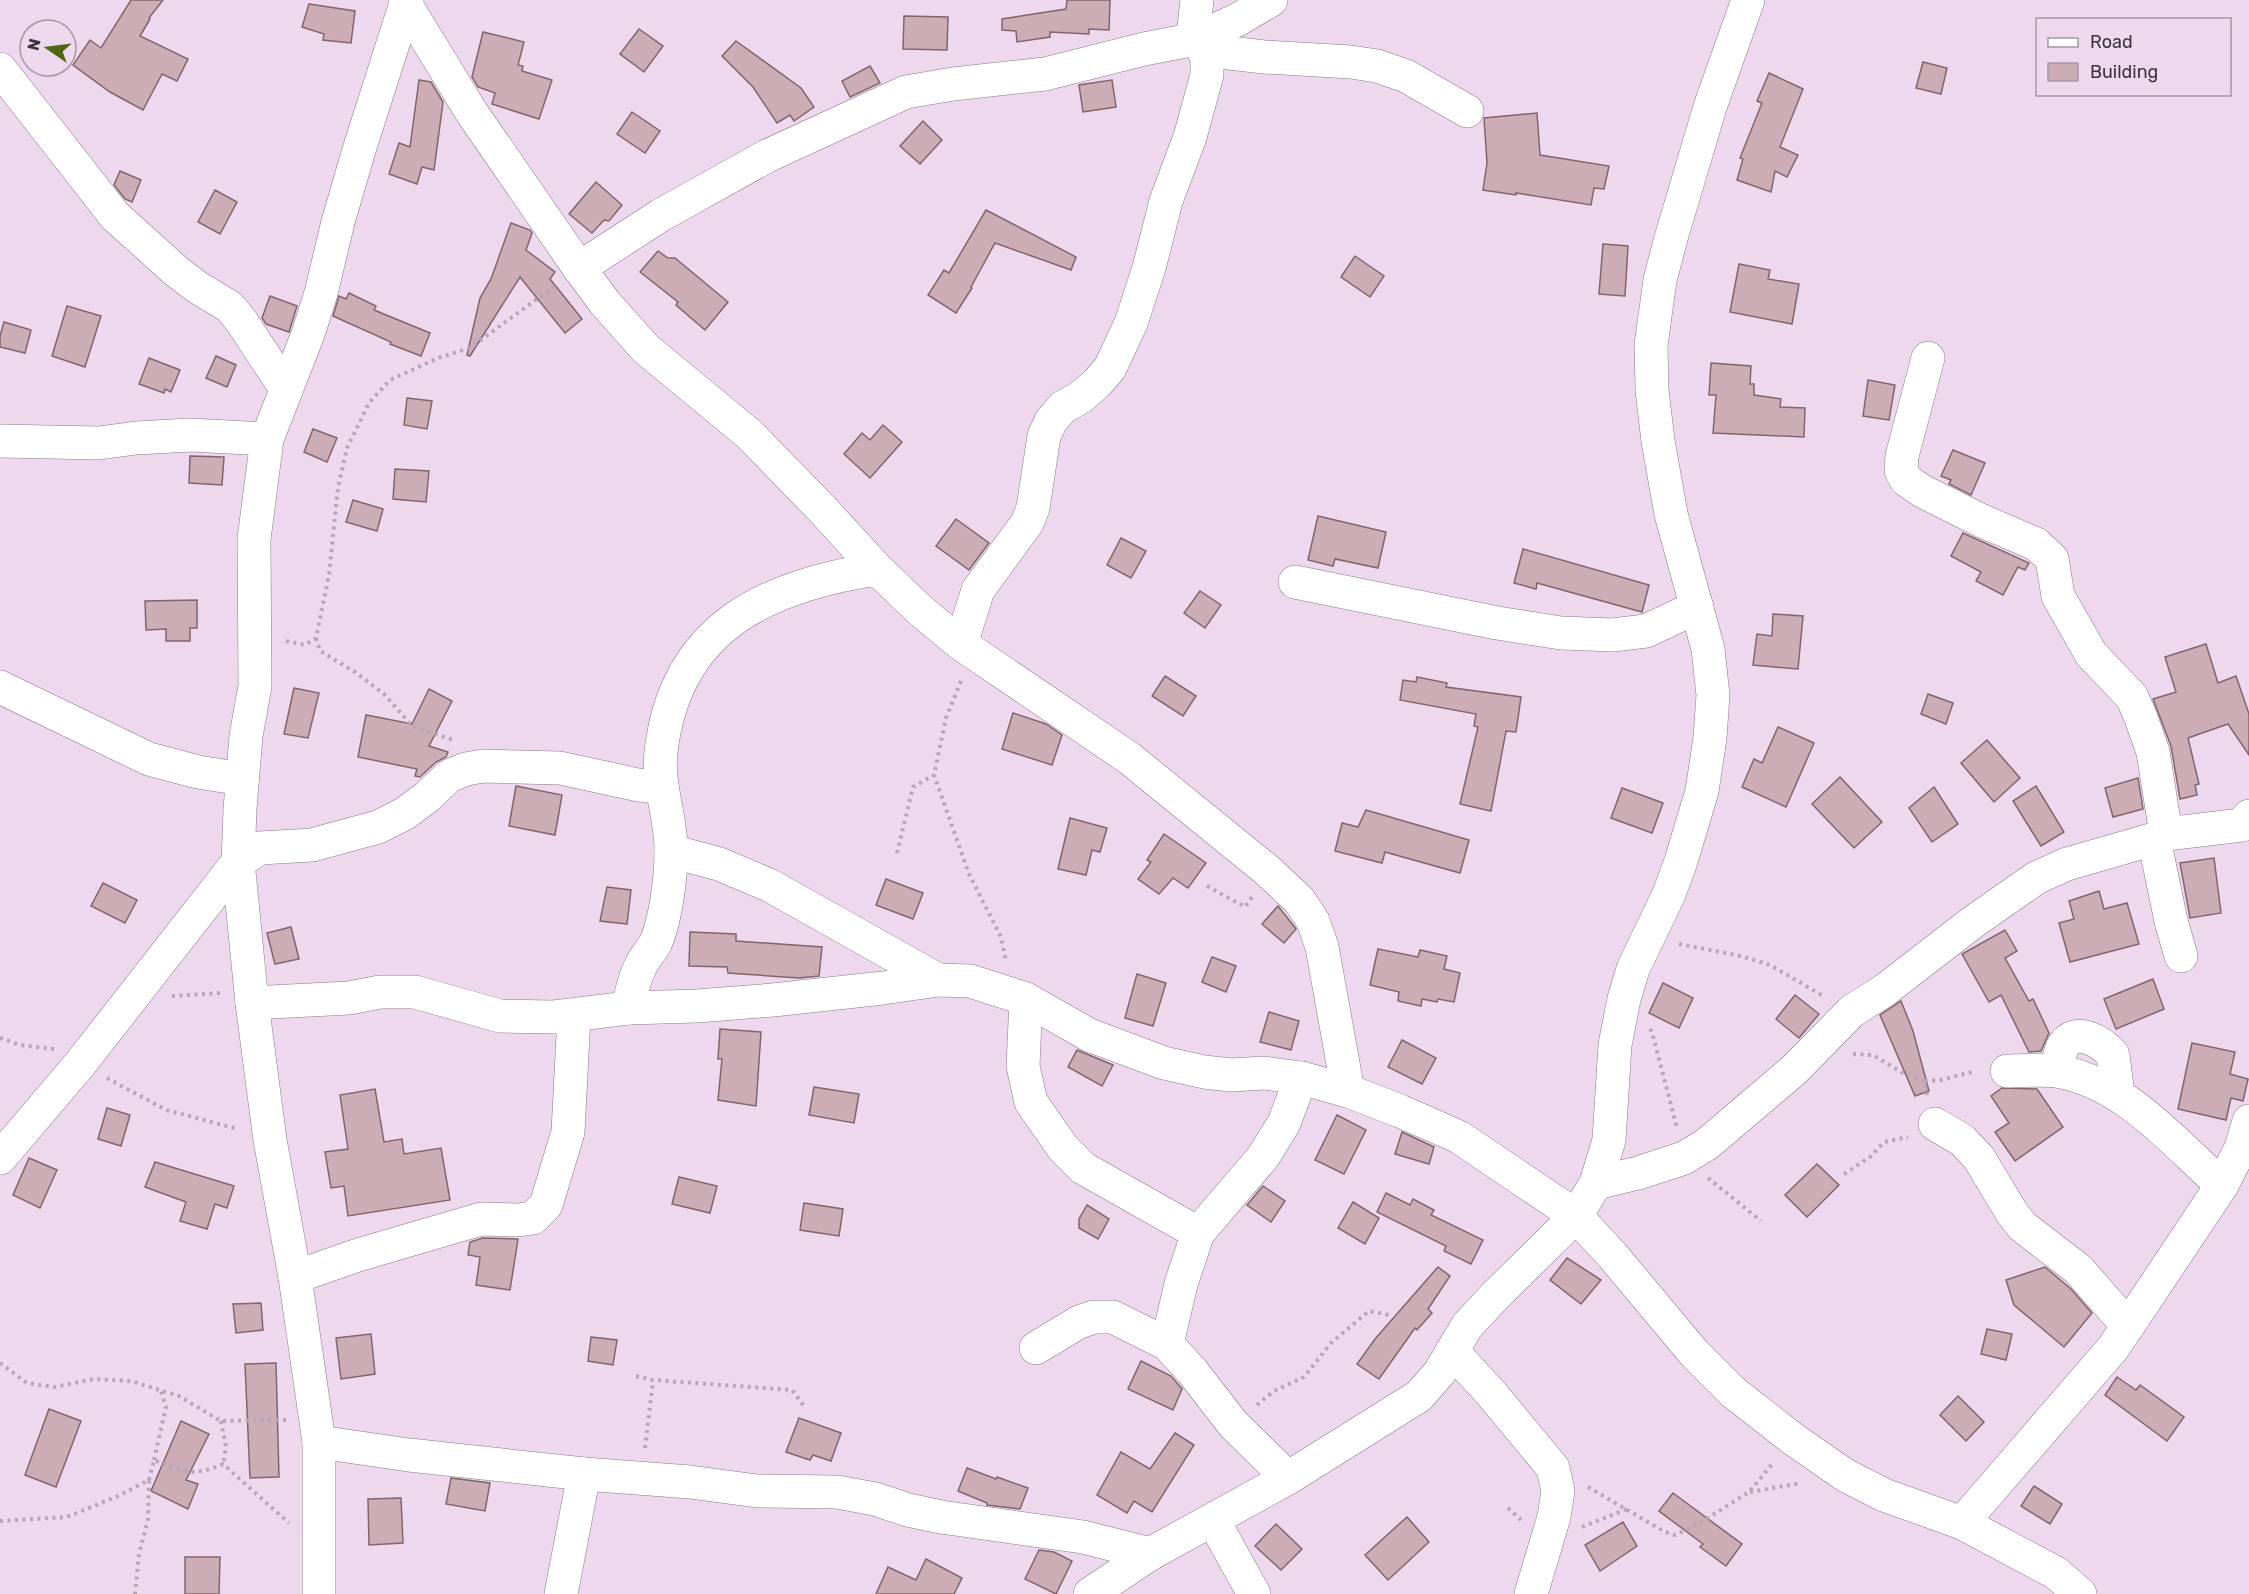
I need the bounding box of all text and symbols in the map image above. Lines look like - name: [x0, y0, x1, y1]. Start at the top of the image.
- north arrow: [18, 18, 78, 78]
- legend: [2036, 18, 2231, 96]
- text: Road: [2090, 31, 2133, 53]
- text: N: [23, 37, 45, 52]
- text: Building: [2090, 61, 2158, 83]

